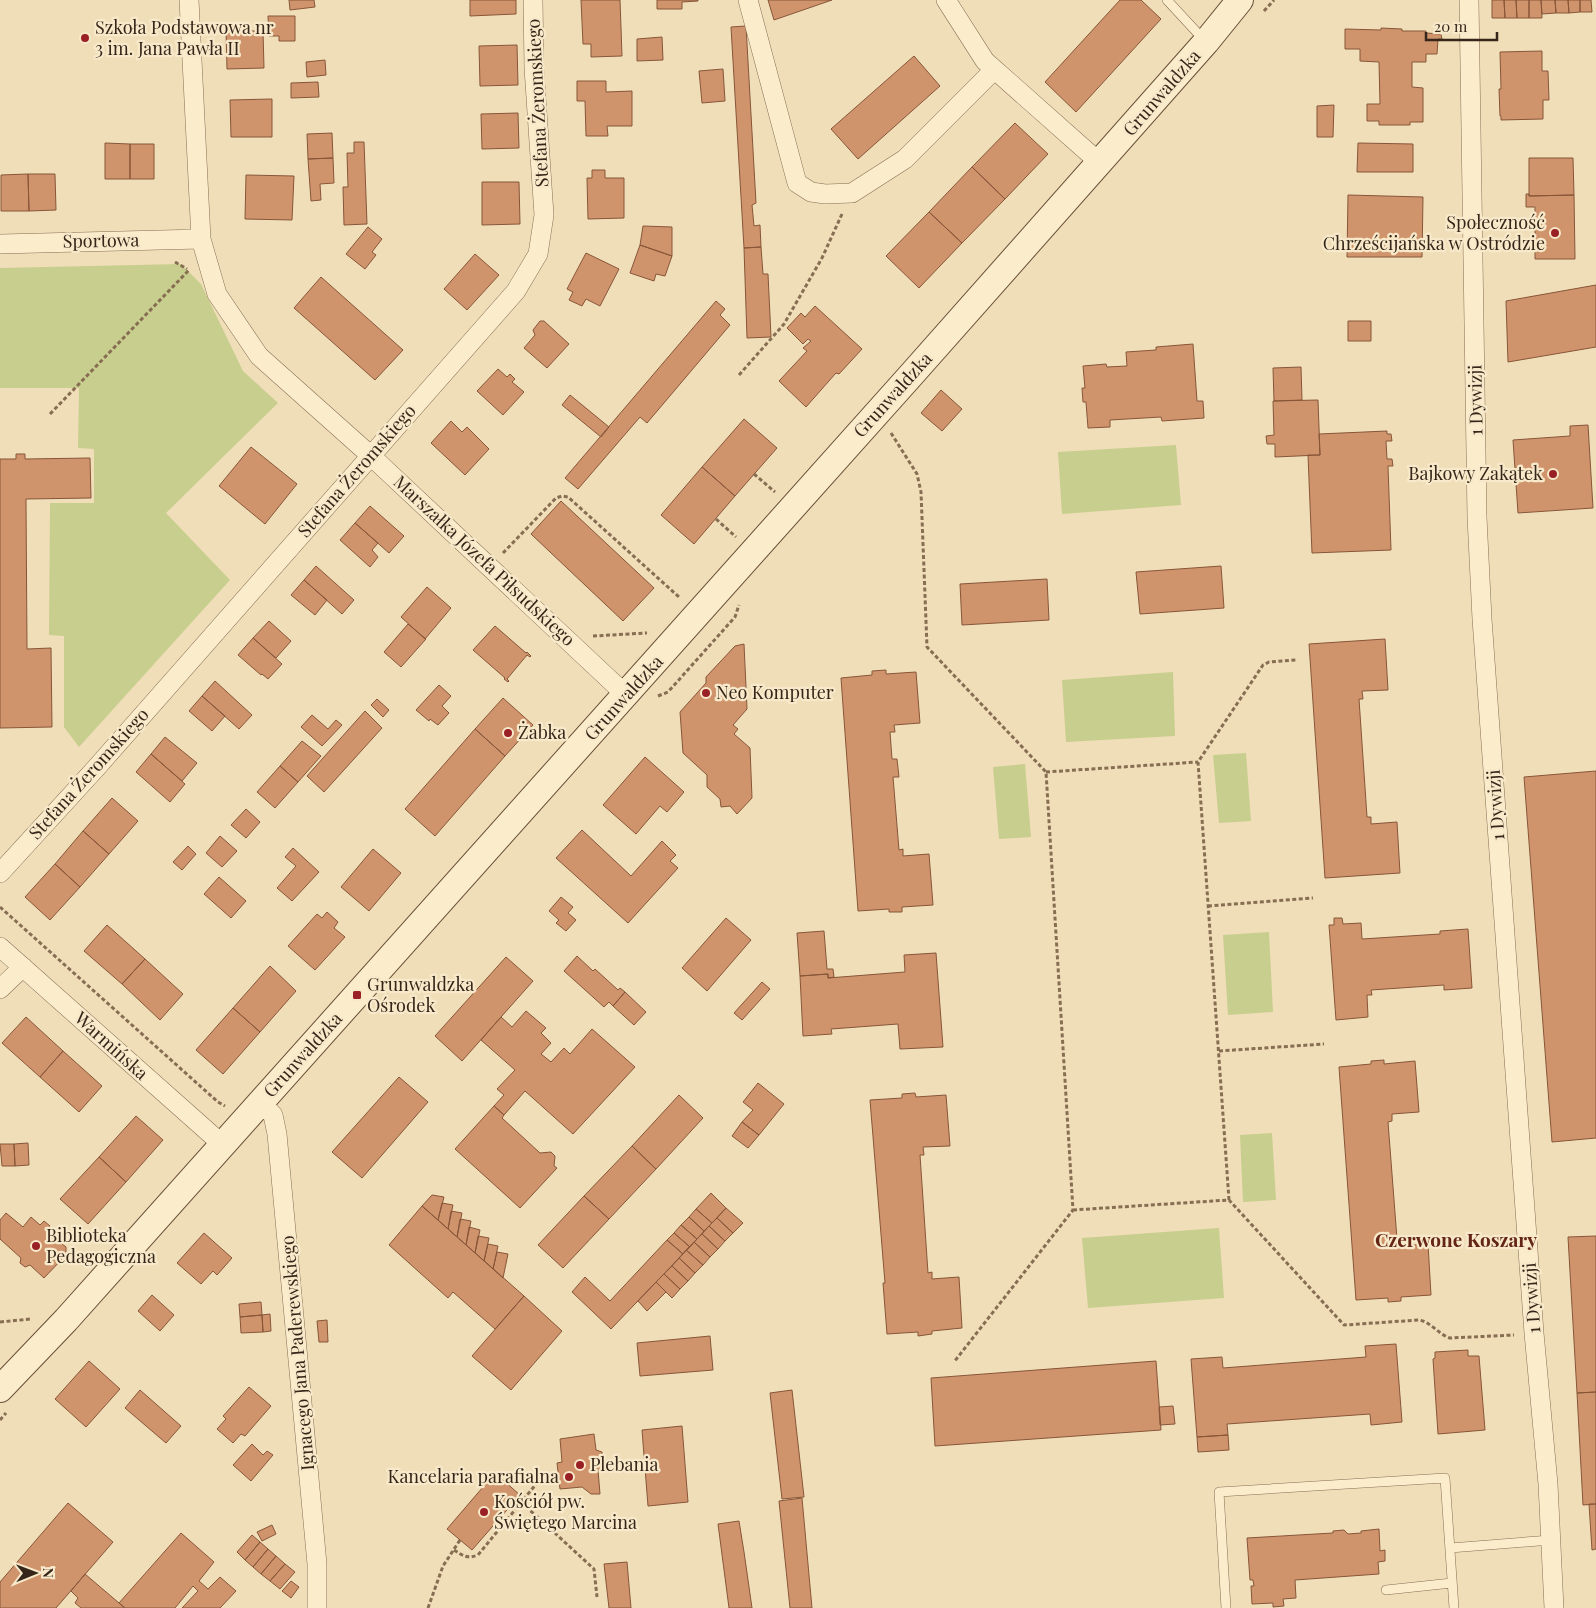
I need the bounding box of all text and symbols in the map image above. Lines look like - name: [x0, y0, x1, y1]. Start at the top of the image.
- scale bar: [1426, 10, 1497, 42]
- place label: Szkoła Podstawowa nr 3 im. Jana Pawła II: [95, 15, 274, 60]
- text: 20 m: [1434, 16, 1468, 36]
- street label: Stefana Żeromskiego: [521, 18, 553, 188]
- marker: Szkoła Podstawowa nr 3 im. Jana Pawła II: [79, 32, 91, 44]
- street label: Grunwaldzka: [1117, 44, 1205, 141]
- place label: Społeczność Chrześcijańska w Ostródzie: [1323, 210, 1545, 255]
- street label: Sportowa: [62, 227, 140, 253]
- marker: Społeczność Chrześcijańska w Ostródzie: [1549, 227, 1561, 239]
- street label: Grunwaldzka: [848, 346, 937, 442]
- street label: 1 Dywizji: [1462, 364, 1488, 436]
- street label: Stefana Żeromskiego: [292, 399, 421, 542]
- place label: Bajkowy Zakątek: [1408, 461, 1543, 485]
- marker: Bajkowy Zakątek: [1547, 468, 1559, 480]
- street label: Marszałka Józefa Piłsudskiego: [389, 470, 581, 651]
- street label: Grunwaldzka: [579, 649, 668, 745]
- place label: Neo Komputer: [716, 680, 834, 704]
- marker: Neo Komputer: [700, 687, 712, 699]
- street label: Stefana Żeromskiego: [23, 702, 154, 844]
- place label: Żabka: [518, 720, 566, 744]
- marker: Żabka: [502, 727, 514, 739]
- street label: 1 Dywizji: [1481, 769, 1509, 841]
- place label: Grunwaldzka Ośrodek: [367, 972, 474, 1017]
- marker: Grunwaldzka Ośrodek: [351, 989, 363, 1001]
- street label: Warmińska: [69, 1005, 154, 1085]
- street label: Grunwaldzka: [258, 1006, 347, 1102]
- place label: Biblioteka Pedagogiczna: [46, 1223, 156, 1268]
- district label: Czerwone Koszary: [1375, 1226, 1537, 1252]
- street label: Ignacego Jana Paderewskiego: [275, 1234, 319, 1472]
- marker: Biblioteka Pedagogiczna: [30, 1240, 42, 1252]
- street label: 1 Dywizji: [1517, 1262, 1545, 1334]
- place label: Plebania: [590, 1452, 659, 1476]
- marker: Plebania: [574, 1459, 586, 1471]
- place label: Kancelaria parafialna: [388, 1464, 559, 1488]
- marker: Kancelaria parafialna: [563, 1471, 575, 1483]
- place label: Kościół pw. Świętego Marcina: [494, 1489, 637, 1534]
- marker: Kościół pw. Świętego Marcina: [478, 1506, 490, 1518]
- north arrow: [10, 1548, 60, 1598]
- text: N: [39, 1568, 58, 1578]

